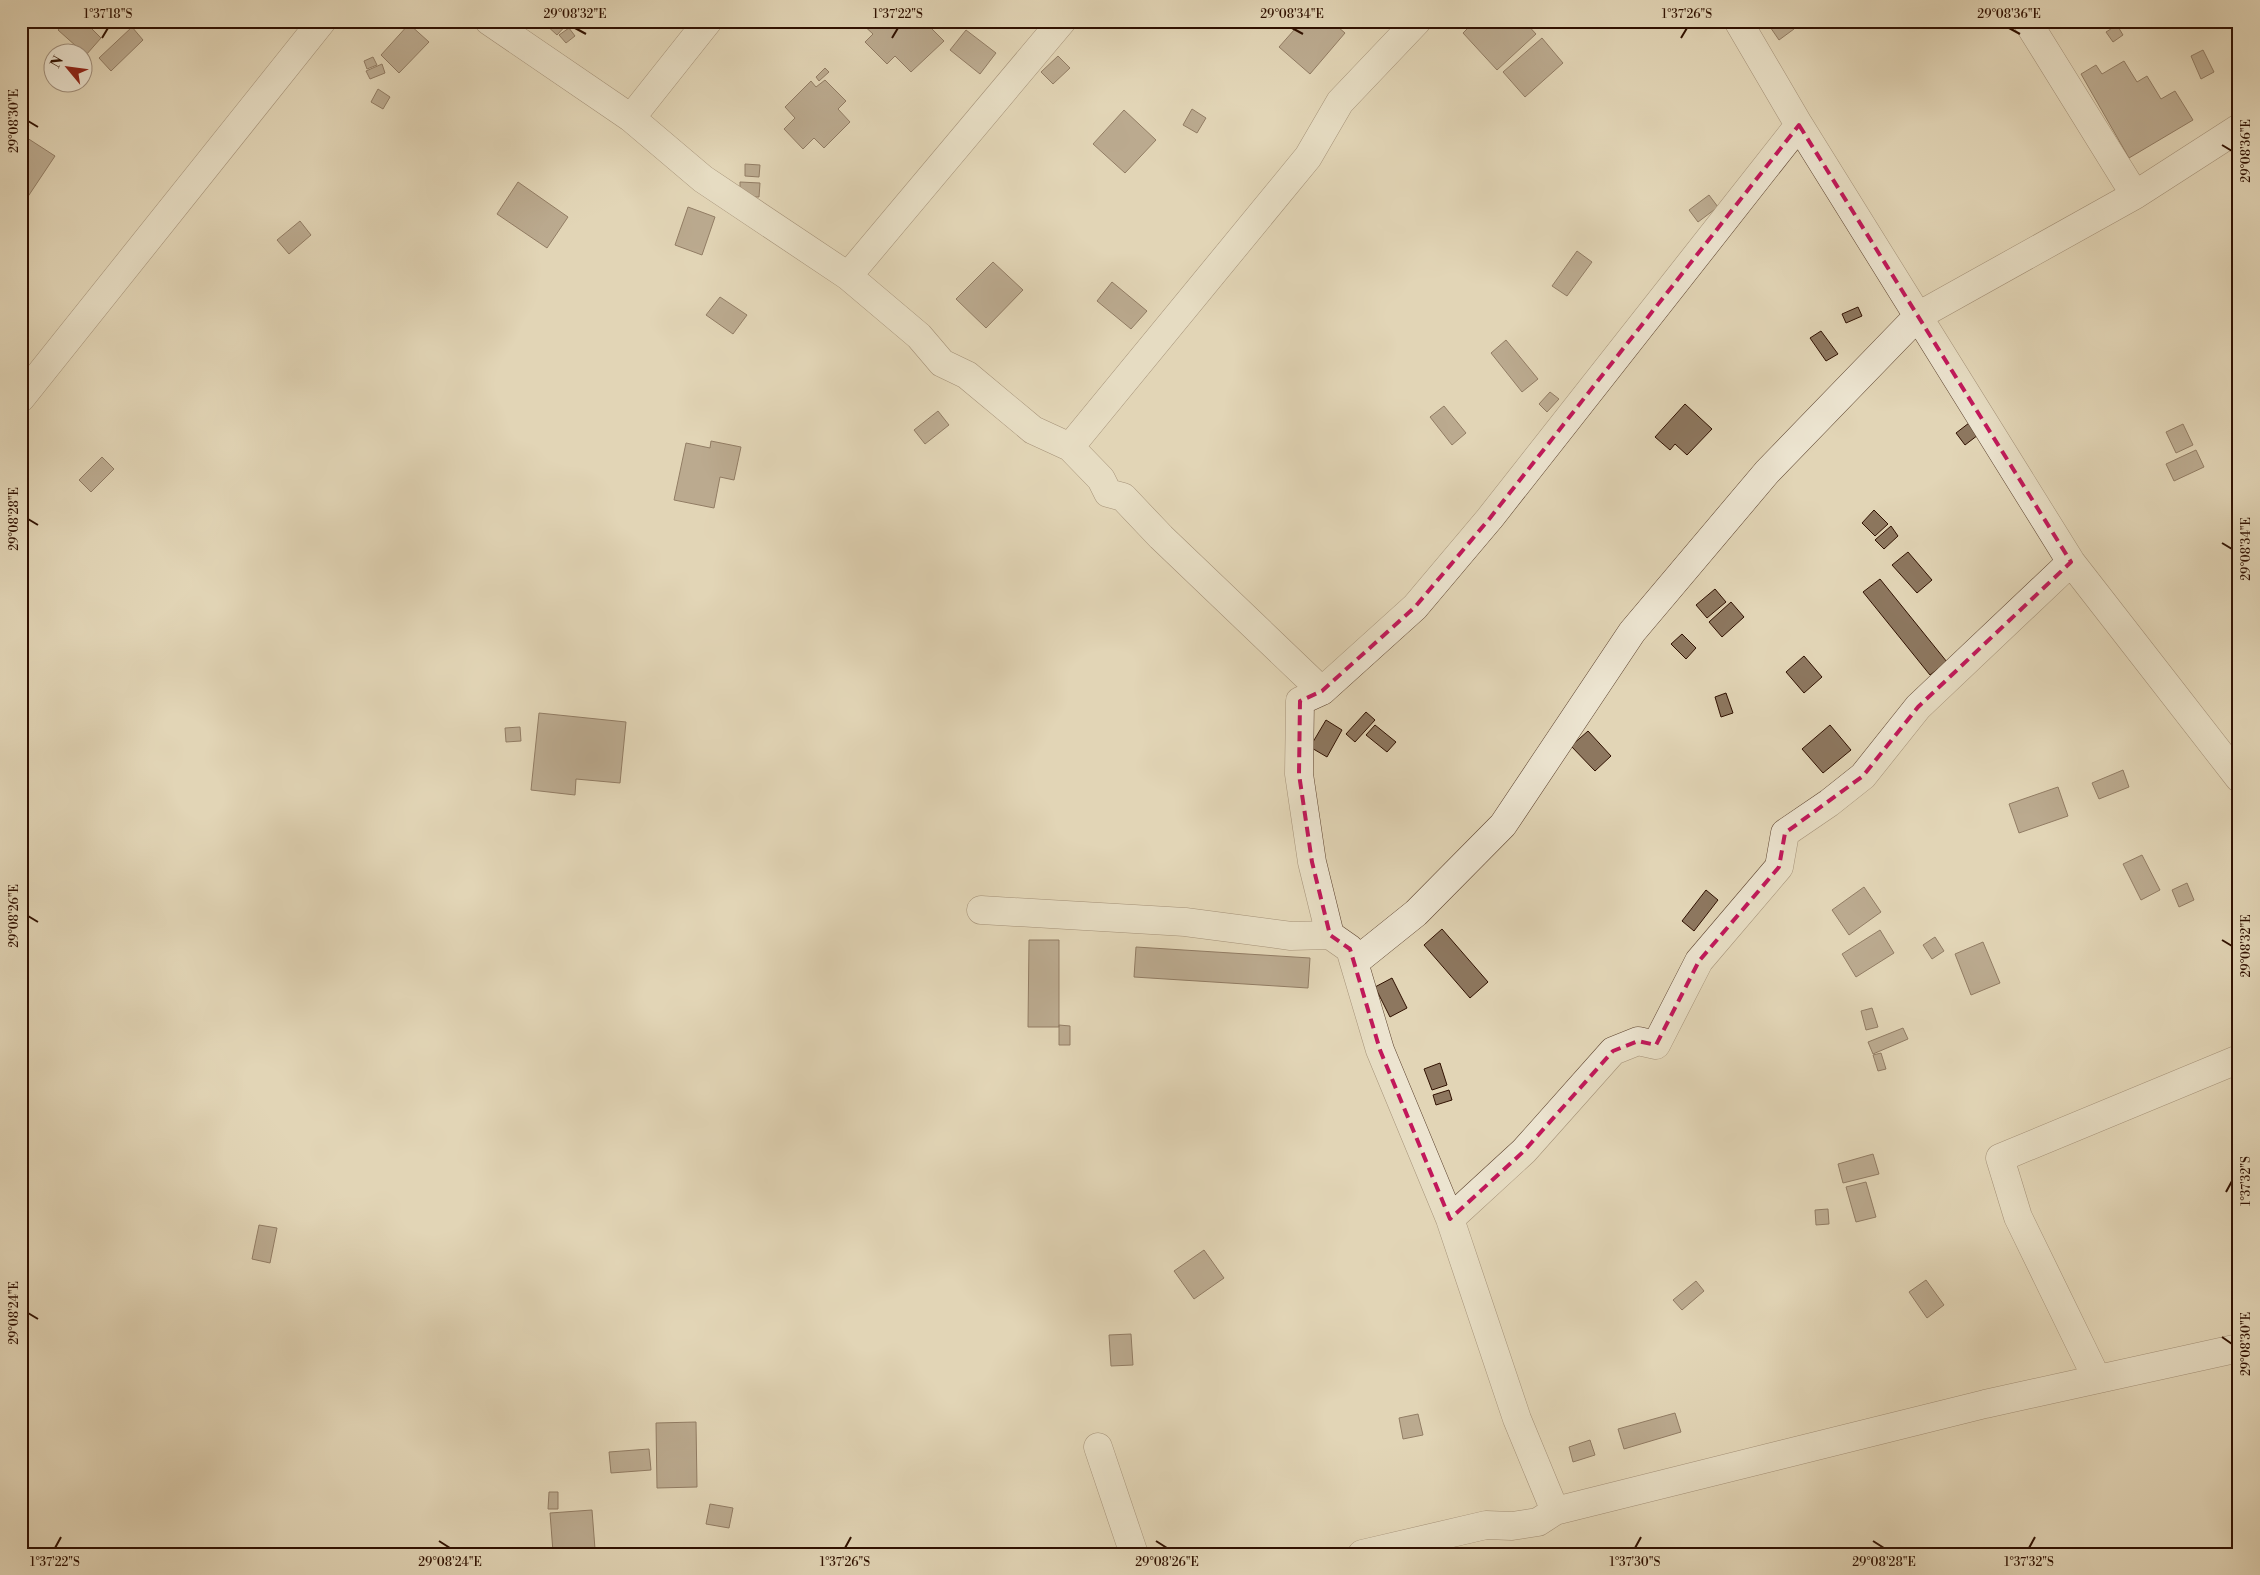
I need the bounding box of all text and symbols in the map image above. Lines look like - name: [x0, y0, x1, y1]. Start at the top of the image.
- text: 1°37'18"S: [84, 7, 132, 22]
- text: 29°08'32"E: [544, 7, 606, 22]
- text: 1°37'22"S: [873, 7, 923, 22]
- text: 29°08'34"E: [1260, 7, 1324, 22]
- text: 1°37'26"S: [1662, 7, 1712, 22]
- text: 29°08'36"E: [1977, 7, 2041, 22]
- north arrow: [42, 42, 92, 92]
- text: N: [47, 53, 68, 71]
- text: 29°08'30"E: [7, 89, 22, 153]
- text: 29°08'36"E: [2239, 119, 2254, 183]
- text: 29°08'28"E: [7, 487, 22, 551]
- text: 29°08'34"E: [2239, 517, 2254, 581]
- text: 29°08'26"E: [7, 884, 22, 948]
- text: 29°08'32"E: [2239, 915, 2254, 977]
- text: 1°37'32"S: [2239, 1156, 2254, 1206]
- text: 29°08'24"E: [7, 1281, 22, 1345]
- text: 29°08'30"E: [2239, 1312, 2254, 1376]
- text: 1°37'22"S: [30, 1555, 80, 1570]
- text: 29°08'24"E: [418, 1555, 482, 1570]
- text: 1°37'26"S: [820, 1555, 870, 1570]
- text: 29°08'26"E: [1135, 1555, 1199, 1570]
- text: 1°37'30"S: [1610, 1555, 1661, 1570]
- text: 29°08'28"E: [1852, 1555, 1916, 1570]
- text: 1°37'32"S: [2004, 1555, 2054, 1570]

